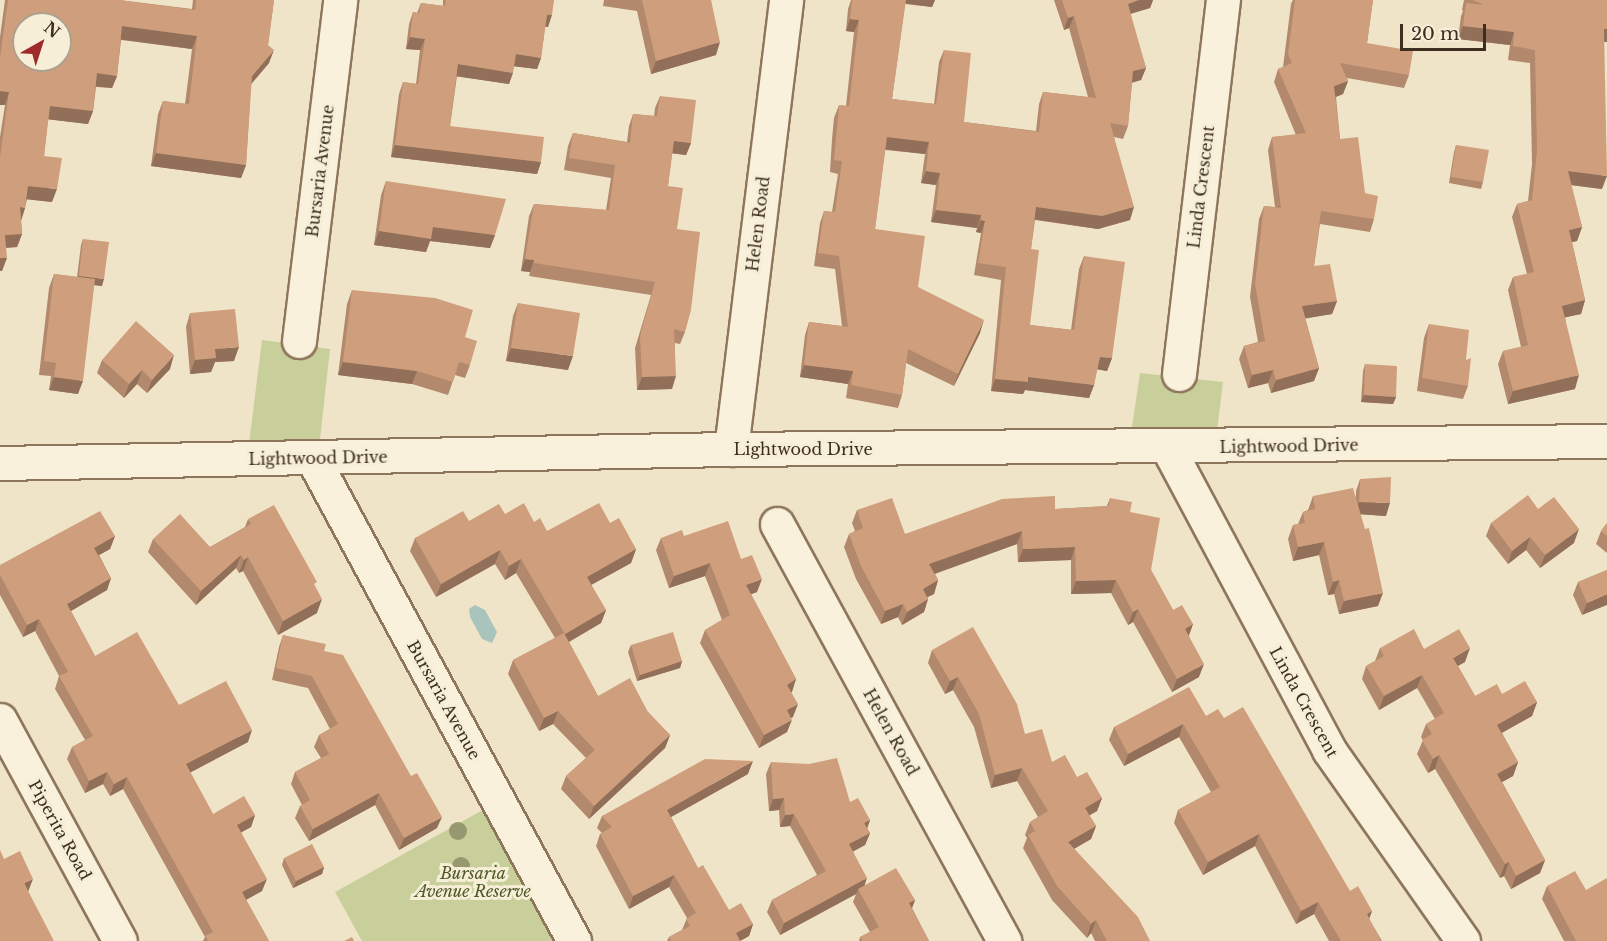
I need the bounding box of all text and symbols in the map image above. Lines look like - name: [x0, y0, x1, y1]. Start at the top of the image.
- north arrow: [12, 12, 72, 72]
- scale bar: [1403, 12, 1488, 50]
- text: N: [40, 17, 64, 42]
- text: 20 m: [1411, 23, 1459, 45]
- street label: Bursaria Avenue: [302, 103, 338, 239]
- street label: Linda Crescent: [1184, 124, 1218, 250]
- street label: Helen Road: [743, 175, 773, 273]
- street label: Lightwood Drive: [1219, 435, 1359, 457]
- street label: Lightwood Drive: [733, 439, 873, 459]
- street label: Lightwood Drive: [248, 447, 388, 469]
- street label: Bursaria Avenue: [403, 637, 485, 763]
- street label: Linda Crescent: [1266, 643, 1342, 761]
- street label: Helen Road: [859, 685, 923, 779]
- street label: Piperita Road: [25, 777, 95, 883]
- park label: Bursaria Avenue Reserve: [415, 863, 531, 901]

